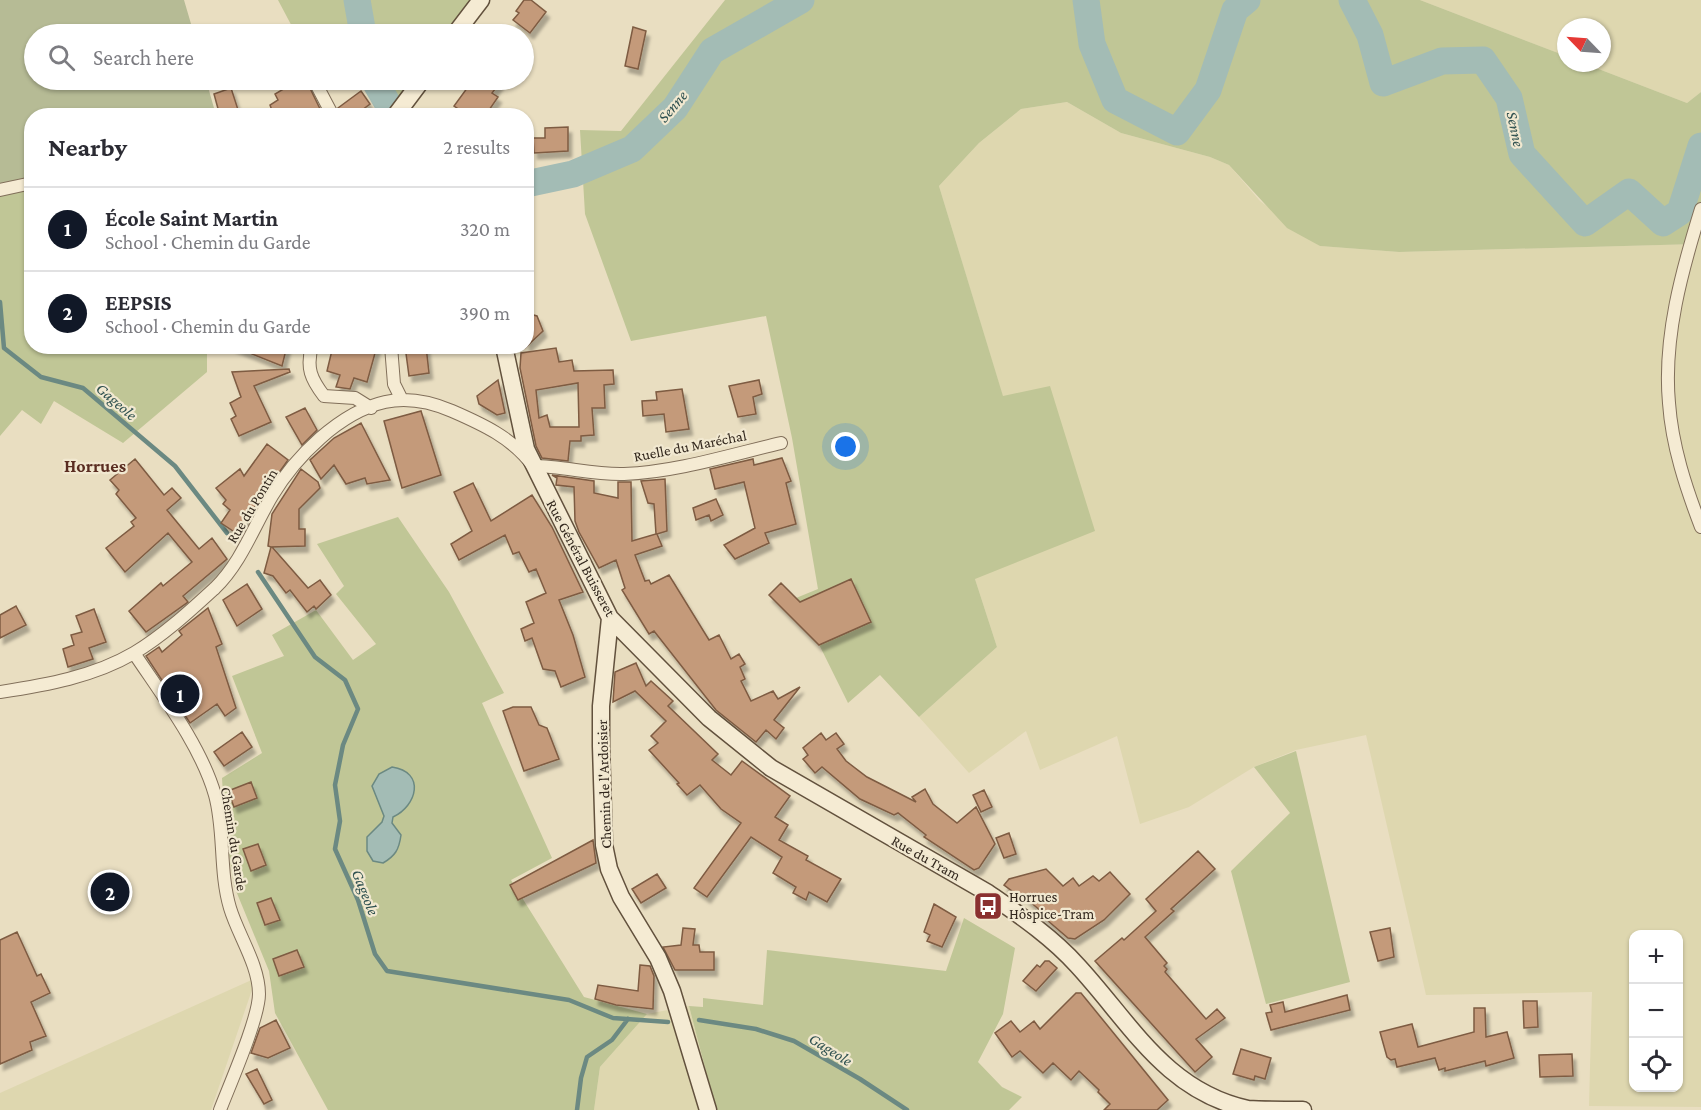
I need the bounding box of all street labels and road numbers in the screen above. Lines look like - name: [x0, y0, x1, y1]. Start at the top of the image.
- street label: Ruelle du Maréchal: [632, 427, 748, 465]
- street label: Rue du Pontin: [224, 466, 280, 546]
- street label: Rue Général Buisseret: [543, 497, 619, 620]
- street label: Chemin de l'Ardoisier: [594, 718, 614, 849]
- street label: Chemin du Garde: [218, 786, 250, 892]
- street label: Rue du Tram: [889, 832, 963, 884]

